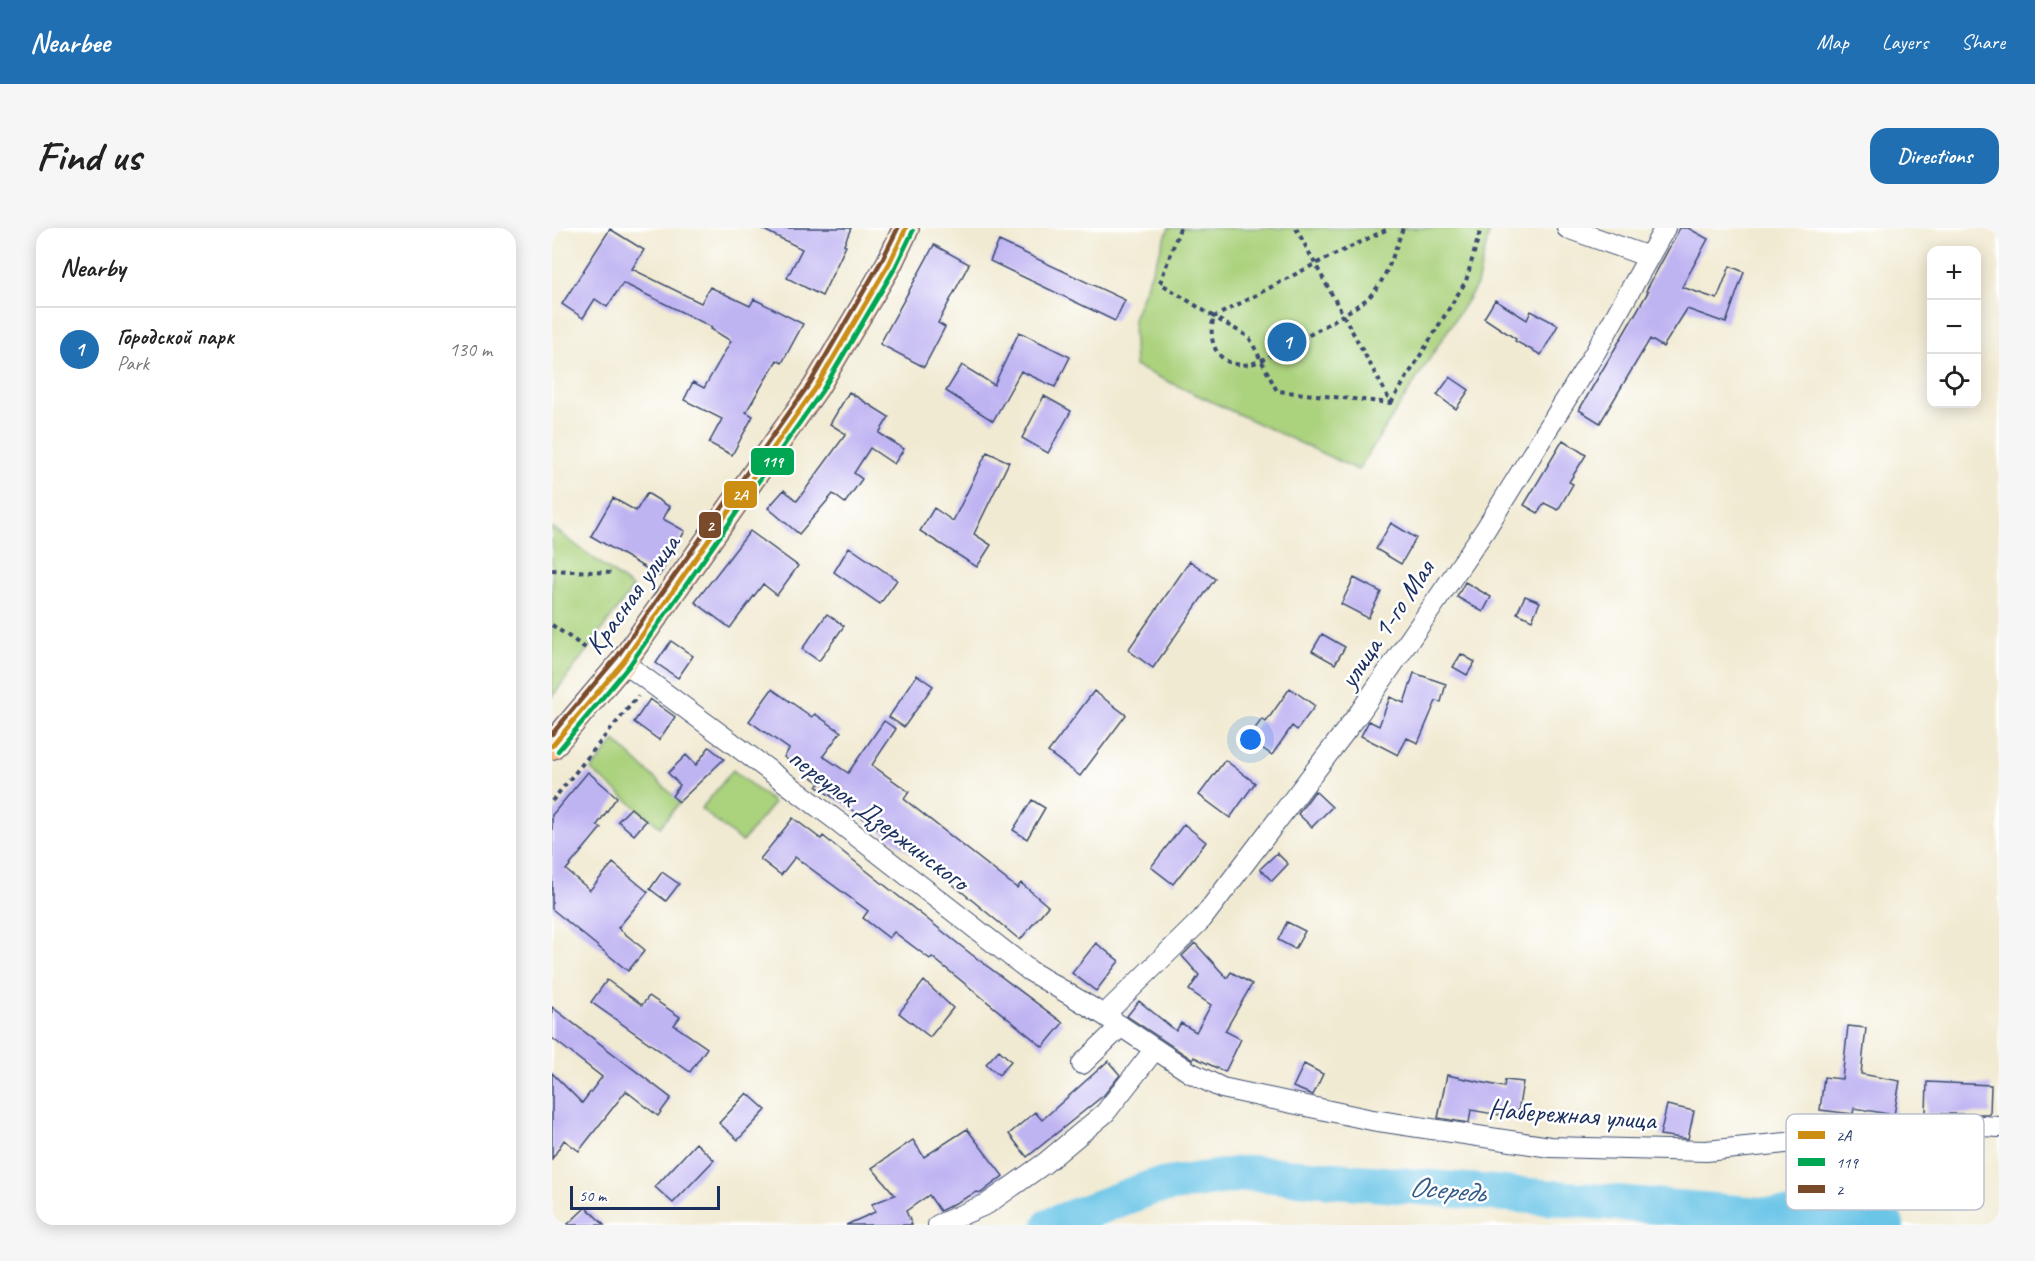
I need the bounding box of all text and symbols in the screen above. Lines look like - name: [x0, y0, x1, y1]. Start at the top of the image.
- text: Nearbee: [30, 25, 110, 60]
- text: Map: [1816, 29, 1849, 55]
- text: Layers: [1882, 29, 1928, 55]
- text: Share: [1961, 29, 2005, 55]
- button: Directions: [1870, 128, 1999, 184]
- text: Find us: [36, 130, 141, 183]
- map controls: [1927, 246, 1981, 408]
- button: +: [1927, 246, 1981, 300]
- text: Nearby: [60, 251, 125, 284]
- button: −: [1927, 300, 1981, 354]
- pin: 1: [1268, 320, 1306, 364]
- text: Городской парк: [117, 323, 234, 351]
- text: 1: [75, 337, 84, 362]
- text: 130 m: [449, 337, 492, 362]
- text: Park: [117, 351, 149, 376]
- button: locate: [1927, 354, 1981, 408]
- line badge: 119: [750, 447, 795, 476]
- text: 119: [761, 452, 785, 472]
- line badge: 2А: [723, 480, 758, 509]
- text: 2А: [732, 485, 750, 505]
- line badge: 2: [698, 511, 722, 539]
- text: 2: [706, 516, 715, 536]
- street label: Красная улица: [577, 525, 689, 661]
- street label: улица 1-го Мая: [1329, 551, 1443, 696]
- your location: [1236, 725, 1265, 754]
- street label: переулок Дзержинского: [782, 740, 979, 900]
- street label: Набережная улица: [1487, 1091, 1659, 1137]
- legend: [1786, 1114, 1984, 1210]
- text: 2А: [1836, 1126, 1852, 1146]
- text: 119: [1836, 1153, 1859, 1173]
- water label: Осередь: [1408, 1167, 1490, 1212]
- text: 2: [1836, 1180, 1845, 1200]
- scale bar: [570, 1183, 720, 1210]
- text: 50 m: [579, 1186, 606, 1206]

